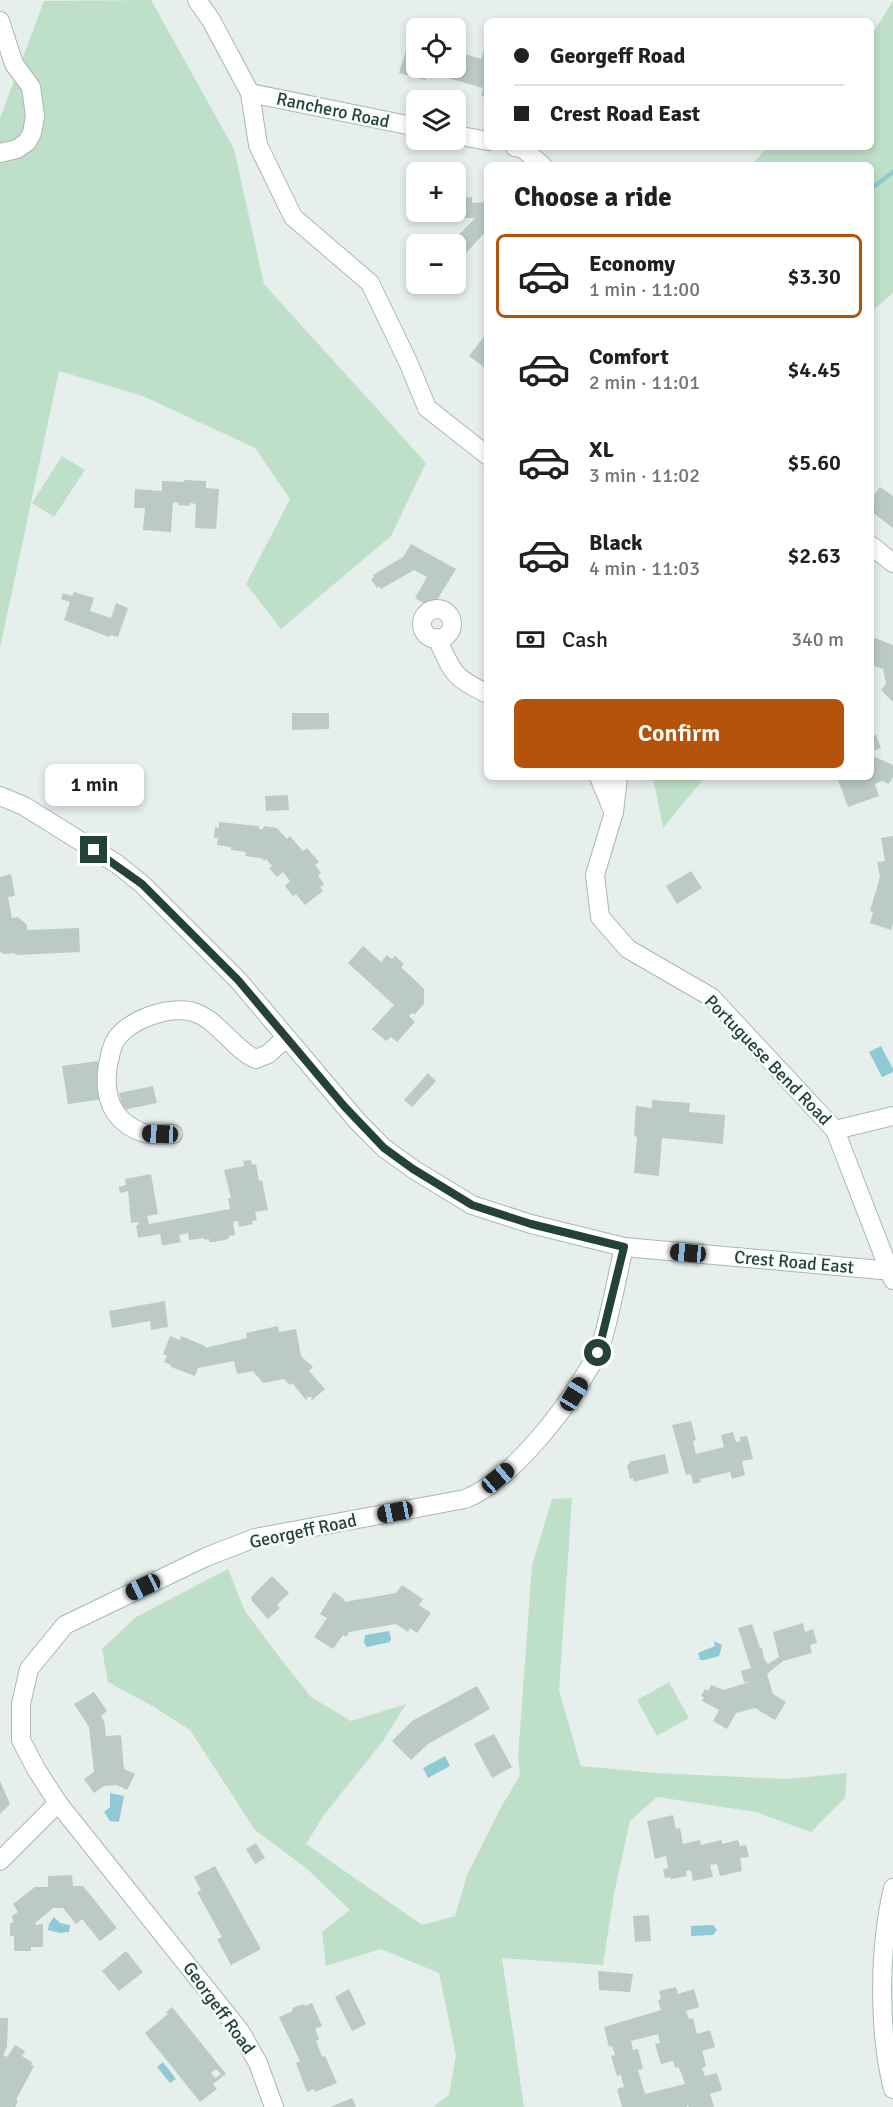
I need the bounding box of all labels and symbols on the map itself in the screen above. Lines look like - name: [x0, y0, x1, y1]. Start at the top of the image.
- street label: Ranchero Road: [274, 87, 392, 133]
- callout: 1 min: [44, 763, 144, 805]
- route end: [80, 836, 107, 863]
- street label: Portuguese Bend Road: [700, 990, 836, 1130]
- car: [142, 1124, 178, 1144]
- car: [669, 1242, 707, 1264]
- street label: Crest Road East: [733, 1246, 855, 1278]
- route start: [584, 1339, 611, 1366]
- car: [557, 1374, 591, 1414]
- car: [478, 1460, 518, 1496]
- car: [376, 1500, 414, 1524]
- street label: Georgeff Road: [247, 1509, 359, 1553]
- car: [123, 1571, 163, 1603]
- street label: Georgeff Road: [178, 1957, 260, 2059]

